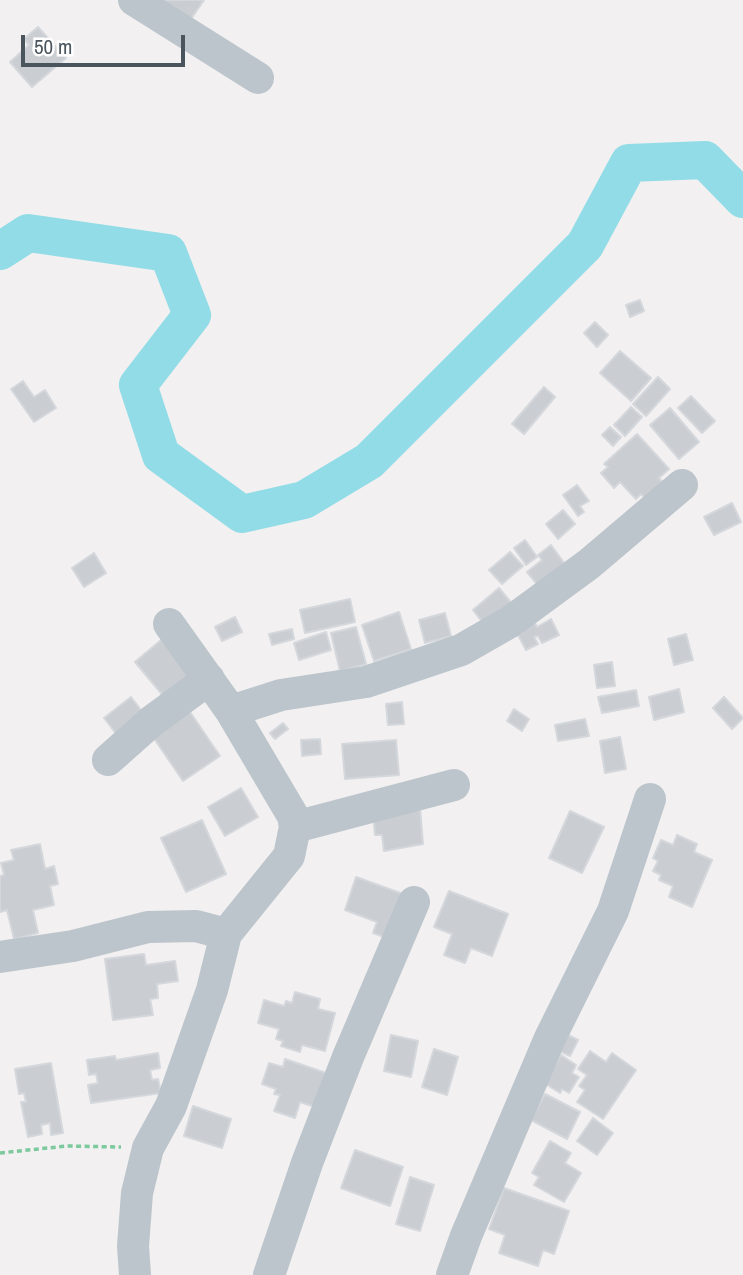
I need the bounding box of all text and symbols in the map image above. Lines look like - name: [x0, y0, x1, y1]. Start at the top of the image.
- scale bar: [24, 21, 189, 65]
- text: 50 m: [34, 32, 72, 61]

